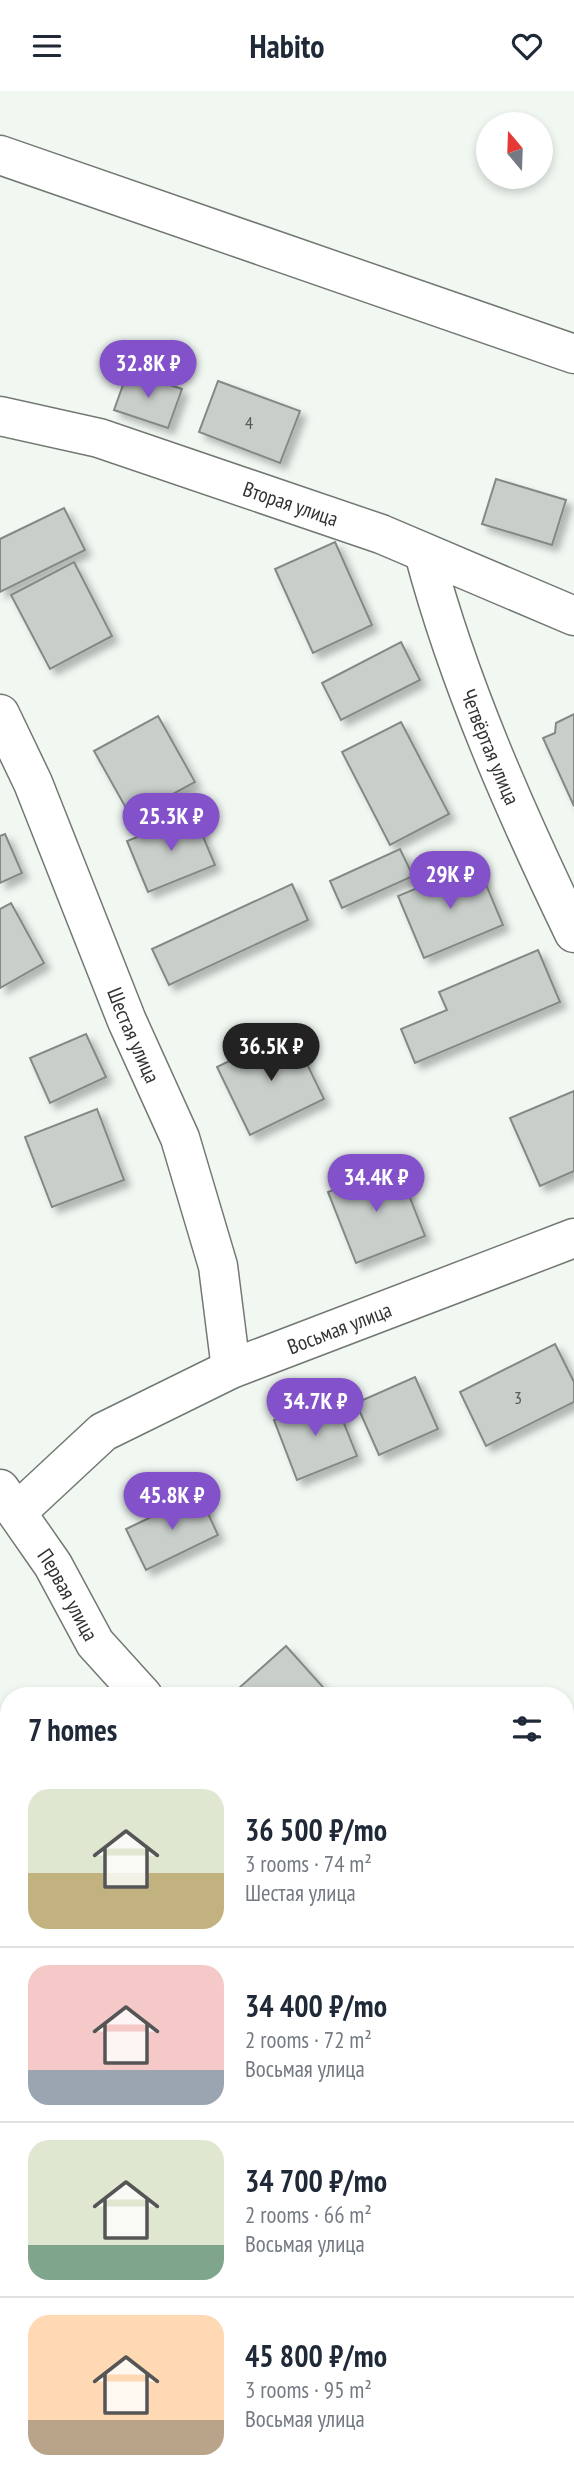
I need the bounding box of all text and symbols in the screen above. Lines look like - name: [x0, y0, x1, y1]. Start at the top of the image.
- text: Habito: [249, 25, 325, 67]
- icon: menu: [28, 27, 66, 65]
- icon: heart: [508, 27, 546, 65]
- north arrow: [476, 112, 553, 189]
- map controls: [476, 112, 553, 189]
- pin: 32.8K ₽: [83, 341, 213, 400]
- text: 32.8K ₽: [116, 348, 180, 377]
- house number: 4: [245, 411, 253, 434]
- street label: Вторая улица: [240, 475, 342, 532]
- street label: Четвёртая улица: [455, 685, 526, 809]
- pin: 25.3K ₽: [106, 793, 236, 853]
- text: 25.3K ₽: [139, 801, 203, 830]
- pin: 29K ₽: [401, 851, 499, 911]
- text: 29K ₽: [425, 859, 475, 888]
- street label: Шестая улица: [102, 983, 167, 1087]
- pin: 36.5K ₽: [206, 1023, 336, 1083]
- text: 36.5K ₽: [239, 1031, 303, 1060]
- pin: 34.4K ₽: [311, 1155, 441, 1214]
- text: 34.4K ₽: [344, 1162, 408, 1191]
- street label: Восьмая улица: [283, 1296, 395, 1360]
- pin: 34.7K ₽: [250, 1379, 380, 1438]
- text: 34.7K ₽: [283, 1386, 347, 1415]
- house number: 3: [514, 1386, 522, 1409]
- pin: 45.8K ₽: [107, 1473, 237, 1532]
- text: 45.8K ₽: [140, 1480, 204, 1509]
- street label: Первая улица: [32, 1543, 105, 1645]
- text: 7 homes: [28, 1710, 117, 1749]
- icon: filters: [508, 1710, 546, 1748]
- text: 36 500 ₽/mo: [245, 1810, 387, 1849]
- icon: home: [84, 1817, 168, 1901]
- text: 3 rooms · 74 m²: [245, 1849, 372, 1878]
- text: Шестая улица: [245, 1878, 356, 1907]
- text: 34 400 ₽/mo: [245, 1986, 387, 2025]
- icon: home: [84, 1993, 168, 2077]
- text: 2 rooms · 72 m²: [245, 2025, 372, 2054]
- text: Восьмая улица: [245, 2054, 365, 2083]
- text: 34 700 ₽/mo: [245, 2161, 387, 2200]
- icon: home: [84, 2168, 168, 2252]
- text: 2 rooms · 66 m²: [245, 2200, 372, 2229]
- text: Восьмая улица: [245, 2229, 365, 2258]
- text: 45 800 ₽/mo: [245, 2336, 387, 2375]
- icon: home: [84, 2343, 168, 2427]
- text: 3 rooms · 95 m²: [245, 2375, 372, 2404]
- text: Восьмая улица: [245, 2404, 365, 2433]

